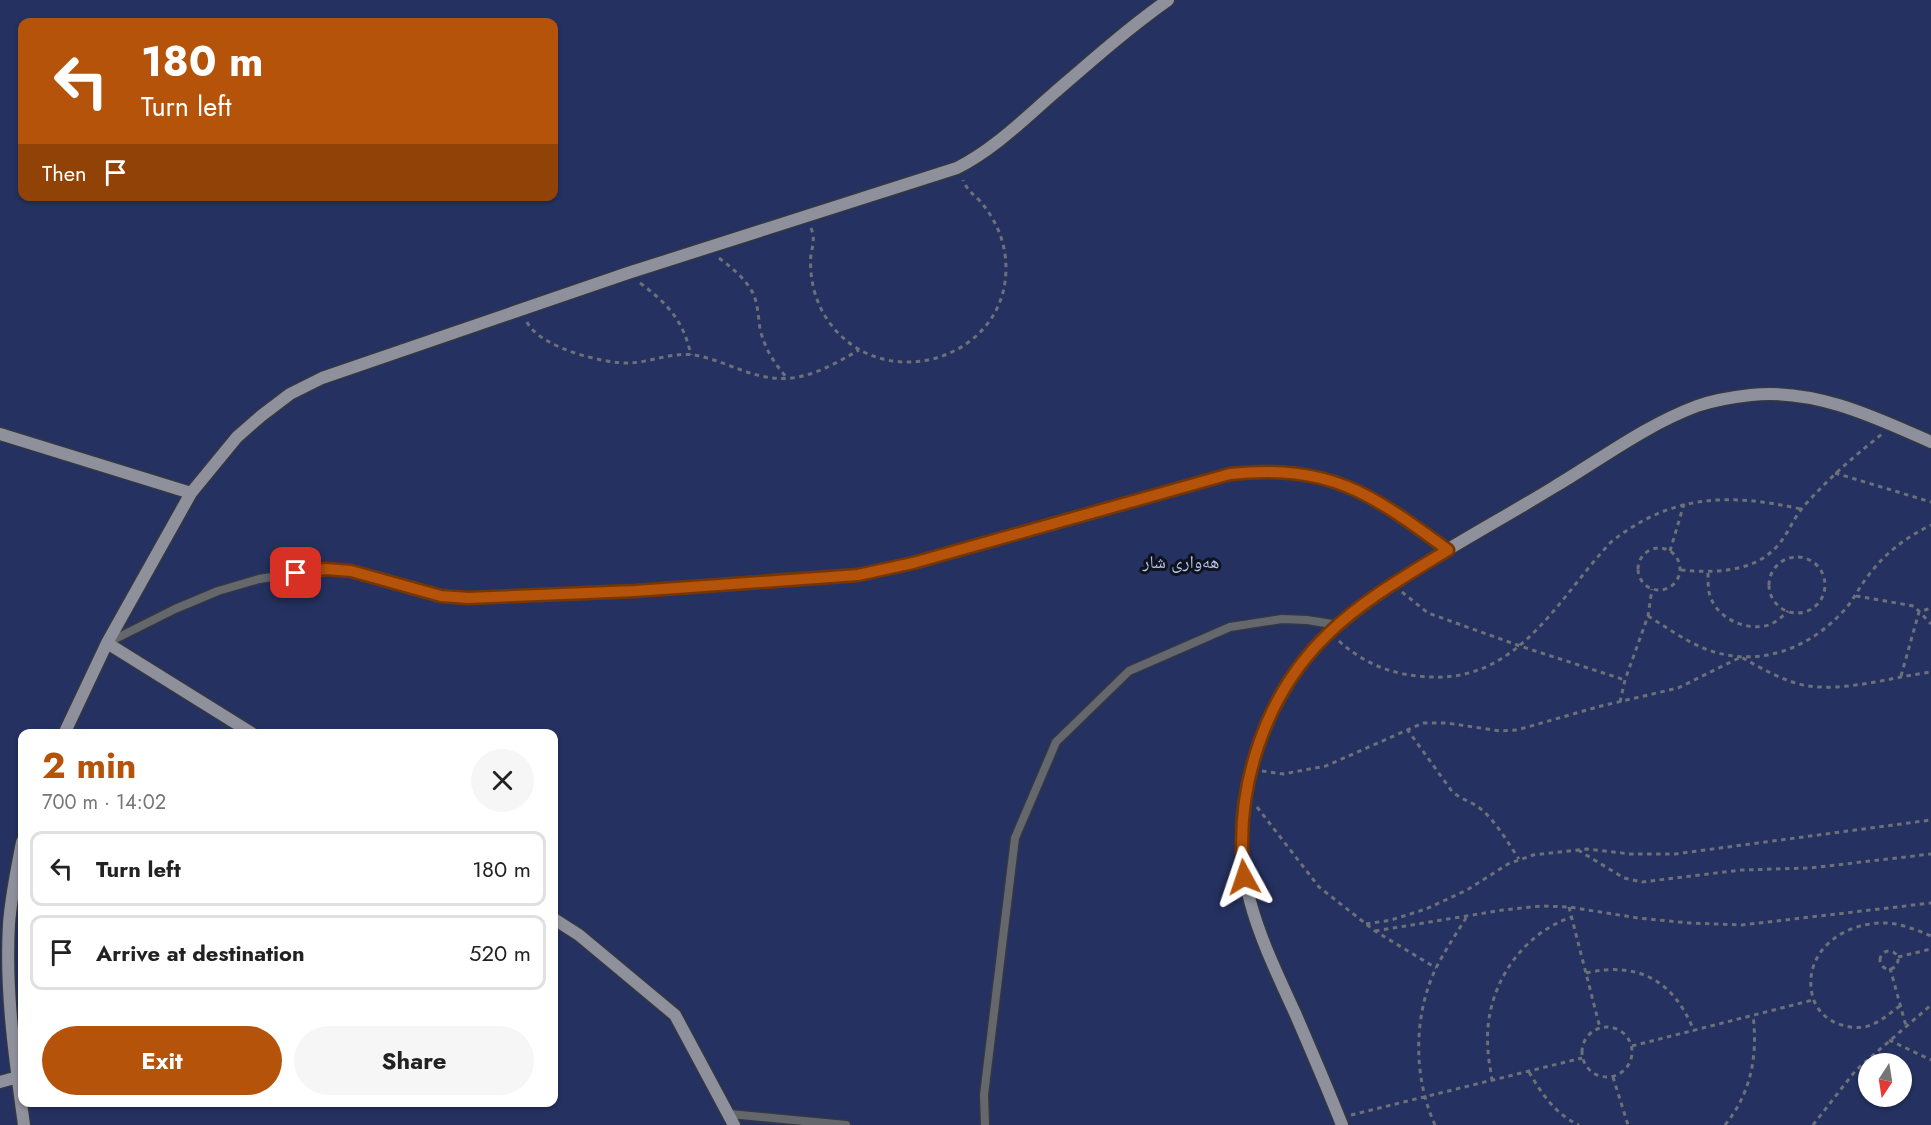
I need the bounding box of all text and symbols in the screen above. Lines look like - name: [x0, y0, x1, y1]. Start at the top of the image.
- text: 180 m: [141, 31, 264, 92]
- icon: left: [42, 42, 120, 120]
- text: Turn left: [141, 87, 231, 126]
- icon: arrive: [99, 156, 132, 189]
- text: Then: [42, 157, 87, 189]
- pin: [270, 547, 321, 598]
- park label: هەواری شار: [1142, 549, 1219, 575]
- icon: arrive: [279, 556, 312, 589]
- text: 2 min: [42, 739, 137, 791]
- button: close: [471, 749, 534, 812]
- text: 700 m · 14:02: [42, 788, 166, 817]
- position arrow: [1212, 845, 1276, 909]
- icon: left: [45, 852, 78, 885]
- text: Turn left: [96, 853, 181, 885]
- text: 180 m: [472, 853, 531, 885]
- icon: arrive: [45, 936, 78, 969]
- text: Arrive at destination: [96, 937, 305, 969]
- text: 520 m: [469, 937, 531, 969]
- button: Exit: [42, 1026, 282, 1095]
- button: Share: [294, 1026, 534, 1095]
- north arrow: [1858, 1053, 1912, 1107]
- map controls: [1858, 1053, 1912, 1107]

